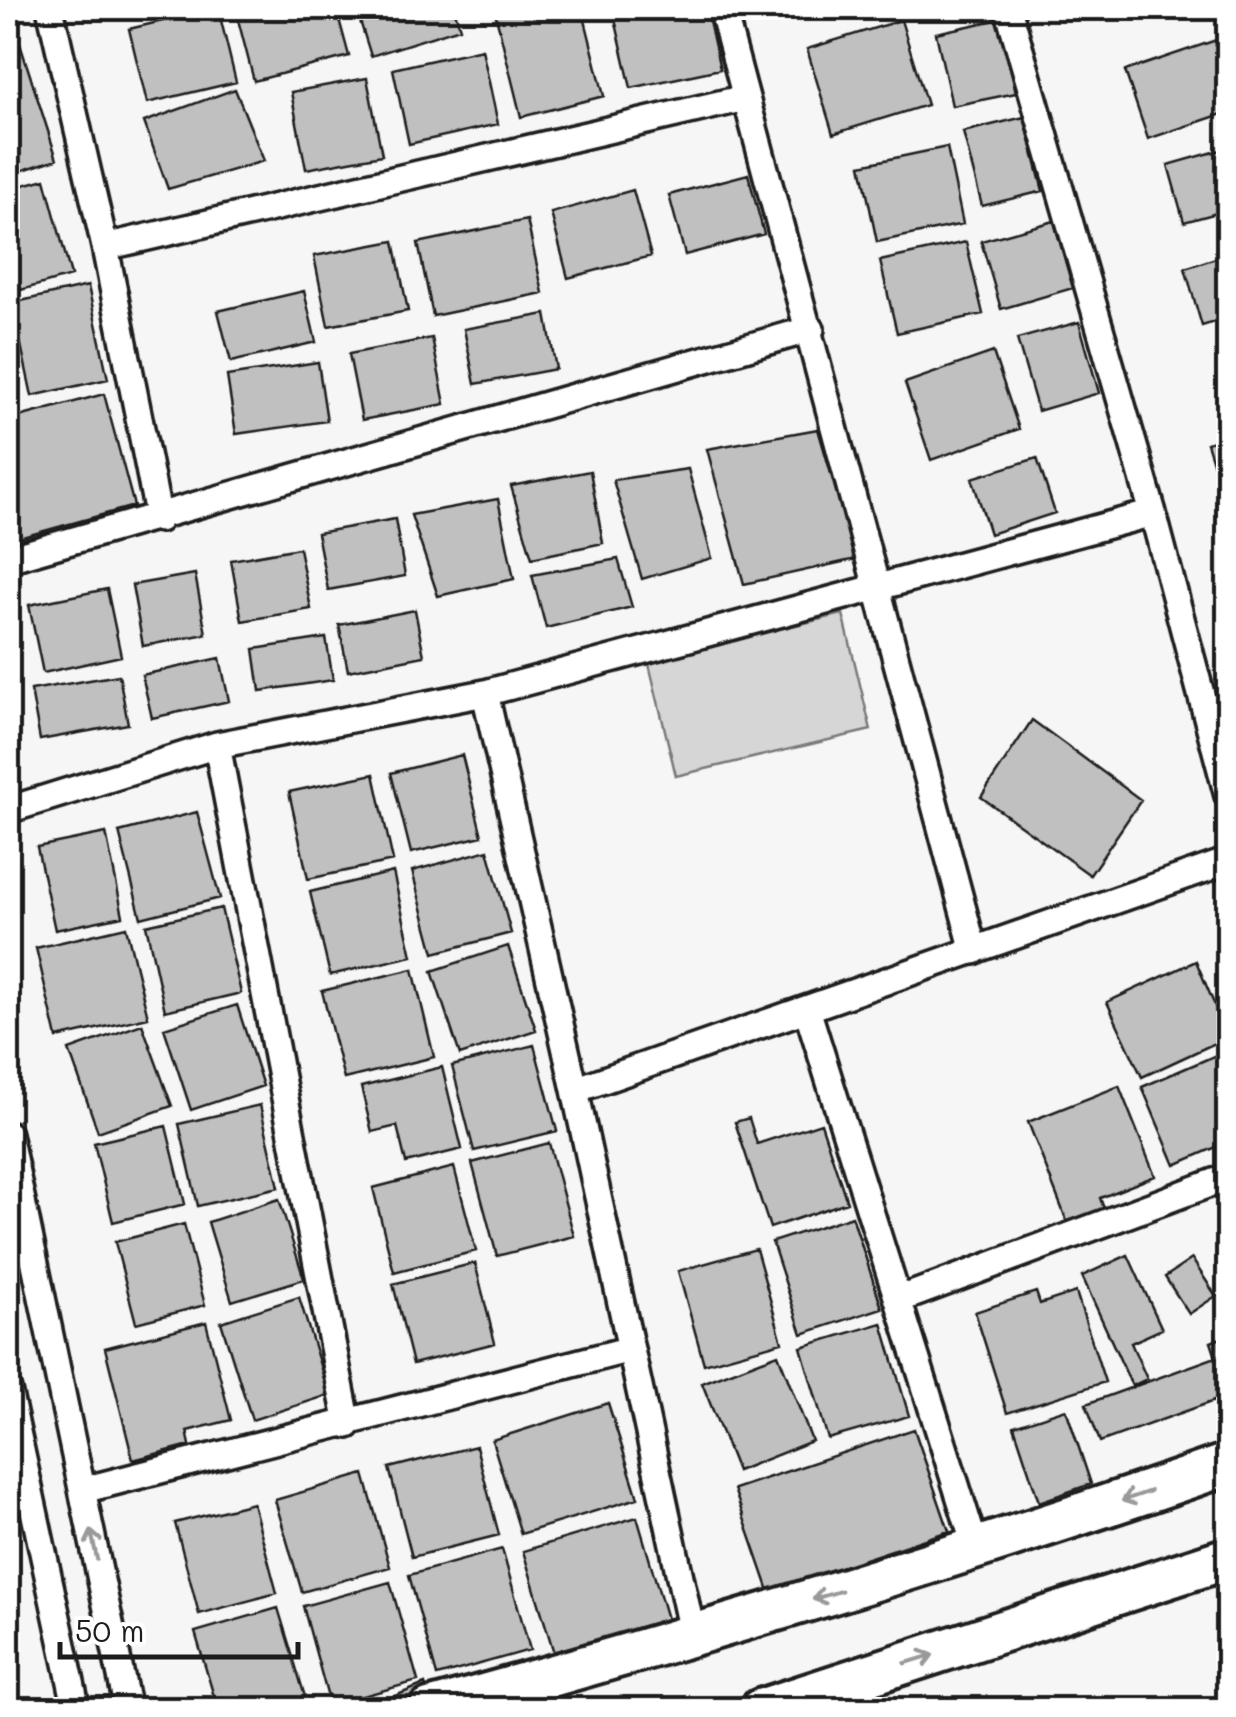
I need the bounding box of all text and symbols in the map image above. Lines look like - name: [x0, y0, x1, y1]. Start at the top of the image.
- one-way arrow: [1122, 1488, 1153, 1506]
- one-way arrow: [84, 1530, 103, 1562]
- one-way arrow: [812, 1588, 843, 1606]
- scale bar: [60, 1597, 298, 1659]
- text: 50 m: [75, 1610, 145, 1650]
- one-way arrow: [903, 1649, 935, 1667]

